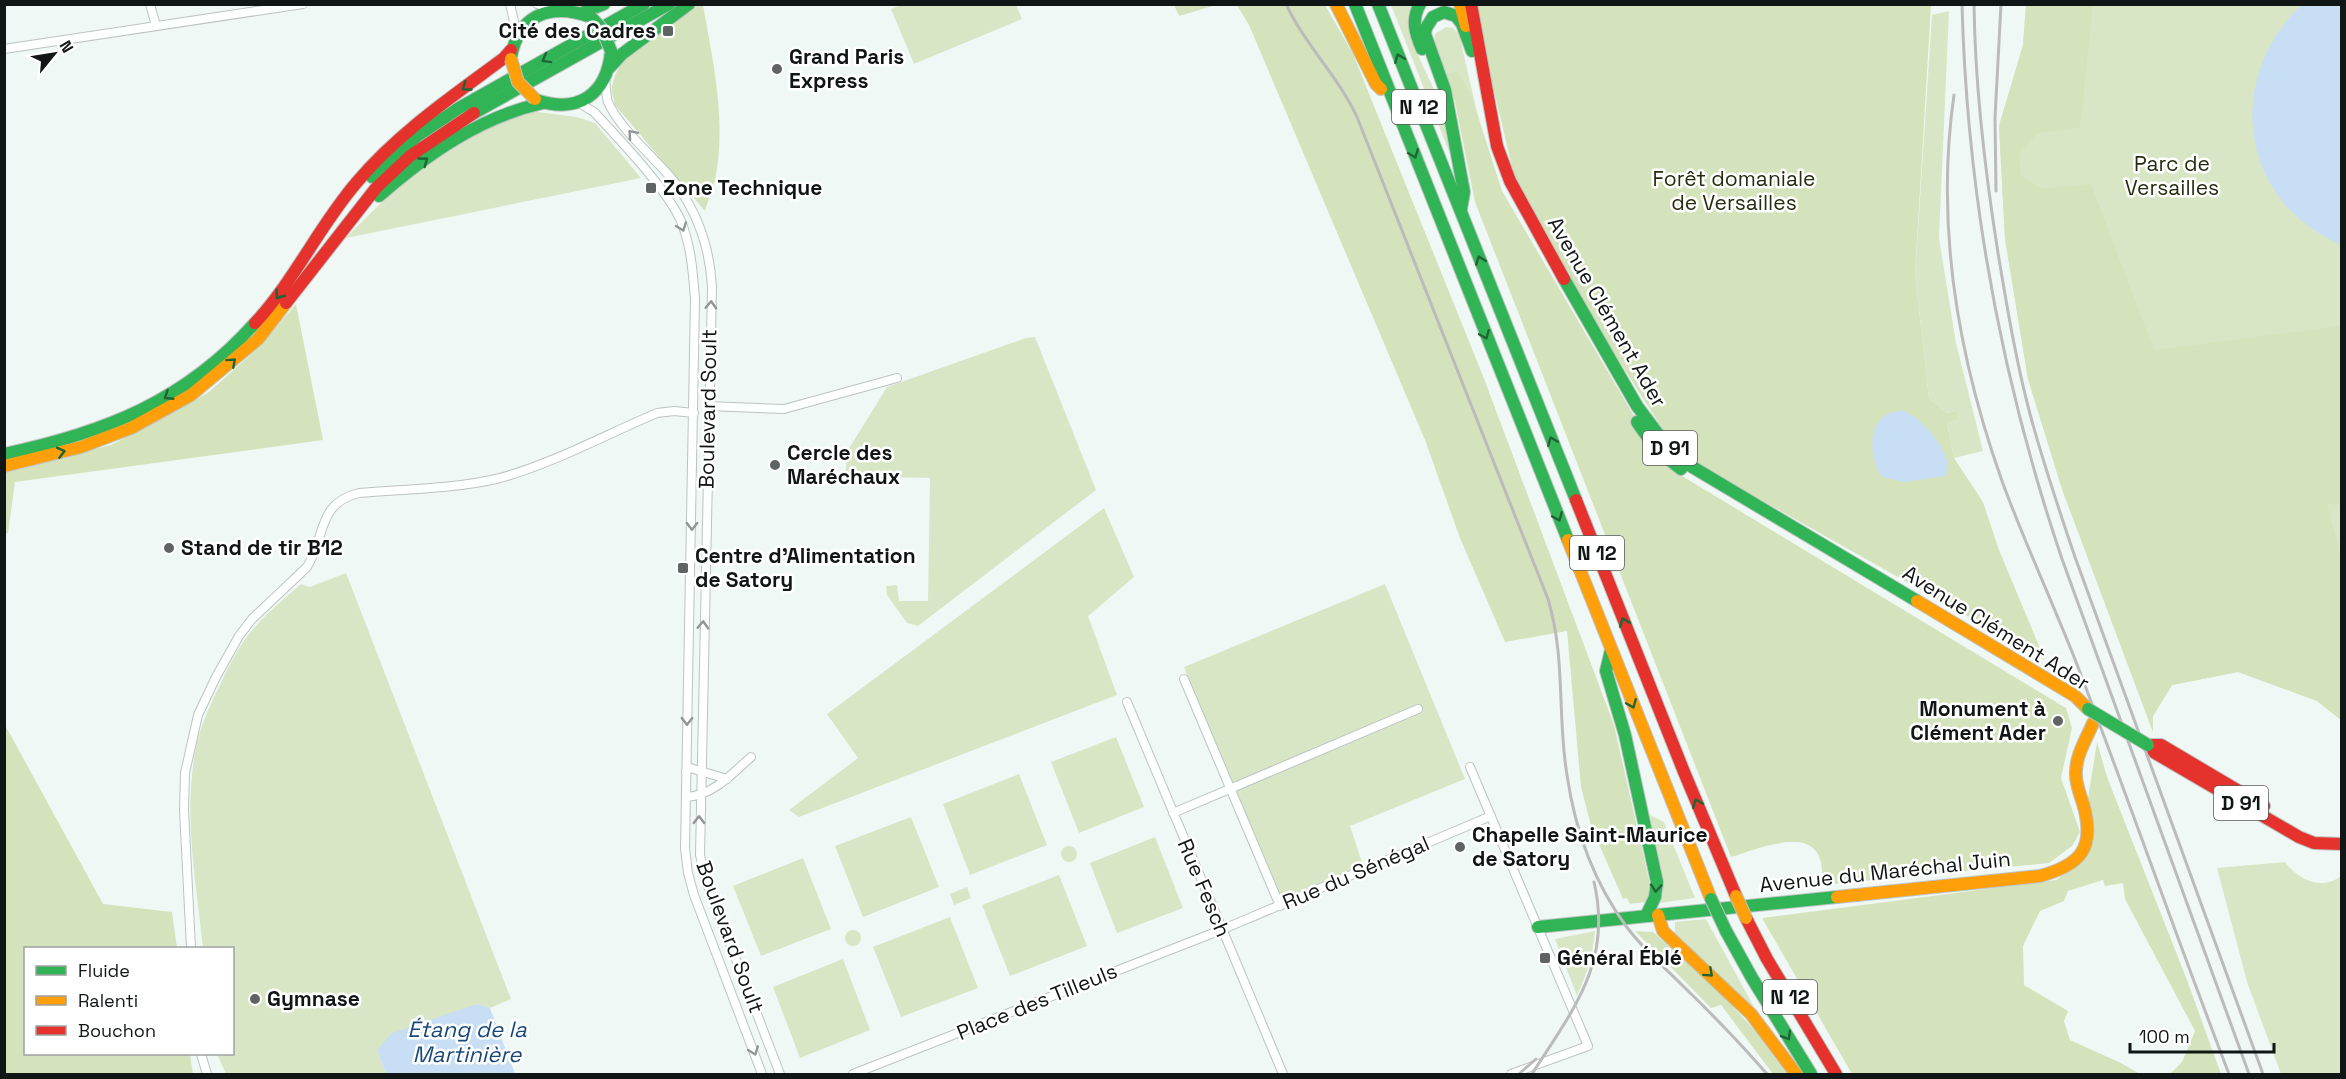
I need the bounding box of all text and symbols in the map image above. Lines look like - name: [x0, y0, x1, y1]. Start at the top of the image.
- place label: Cité des Cadres: [498, 17, 656, 44]
- north arrow: [24, 24, 84, 84]
- marker: Cité des Cadres: [661, 24, 675, 38]
- text: N: [55, 37, 78, 57]
- place label: Grand Paris Express: [789, 43, 904, 94]
- one-way arrow: [541, 52, 552, 63]
- one-way arrow: [1394, 53, 1406, 64]
- marker: Grand Paris Express: [770, 62, 784, 76]
- one-way arrow: [461, 79, 472, 90]
- road number: N 12: [1392, 90, 1446, 124]
- one-way arrow: [628, 130, 639, 141]
- one-way arrow: [1407, 148, 1419, 159]
- park label: Parc de Versailles: [2125, 150, 2219, 201]
- one-way arrow: [417, 157, 428, 168]
- park label: Forêt domaniale de Versailles: [1652, 165, 1816, 216]
- place label: Zone Technique: [663, 174, 822, 201]
- marker: Zone Technique: [644, 181, 658, 195]
- street label: Avenue Clément Ader: [1542, 212, 1673, 412]
- one-way arrow: [675, 221, 688, 232]
- one-way arrow: [1475, 255, 1488, 266]
- one-way arrow: [275, 288, 286, 299]
- one-way arrow: [705, 300, 717, 309]
- street label: Boulevard Soult: [693, 329, 722, 489]
- one-way arrow: [1478, 330, 1491, 340]
- one-way arrow: [225, 358, 236, 369]
- one-way arrow: [164, 389, 175, 400]
- road number: D 91: [1643, 431, 1697, 465]
- one-way arrow: [1547, 436, 1559, 447]
- place label: Cercle des Maréchaux: [787, 439, 900, 490]
- one-way arrow: [55, 447, 66, 459]
- marker: Cercle des Maréchaux: [768, 458, 782, 472]
- one-way arrow: [1550, 511, 1563, 521]
- one-way arrow: [685, 521, 698, 530]
- place label: Stand de tir B12: [181, 534, 343, 561]
- road number: N 12: [1570, 536, 1624, 570]
- marker: Stand de tir B12: [162, 541, 176, 555]
- place label: Centre d'Alimentation de Satory: [695, 542, 916, 593]
- street label: Avenue Clément Ader: [1898, 559, 2095, 696]
- marker: Centre d'Alimentation de Satory: [676, 561, 690, 575]
- one-way arrow: [1619, 617, 1631, 628]
- one-way arrow: [697, 621, 710, 630]
- place label: Monument à Clément Ader: [1910, 695, 2046, 746]
- one-way arrow: [1625, 698, 1637, 709]
- marker: Monument à Clément Ader: [2051, 714, 2065, 728]
- one-way arrow: [681, 716, 693, 725]
- road number: D 91: [2214, 786, 2268, 820]
- one-way arrow: [1692, 799, 1704, 810]
- one-way arrow: [693, 816, 705, 825]
- place label: Chapelle Saint-Maurice de Satory: [1472, 821, 1708, 872]
- street label: Rue du Sénégal: [1278, 829, 1433, 916]
- street label: Rue Fesch: [1172, 835, 1237, 941]
- marker: Chapelle Saint-Maurice de Satory: [1453, 840, 1467, 854]
- street label: Avenue du Maréchal Juin: [1758, 845, 2012, 898]
- street label: Boulevard Soult: [690, 857, 770, 1017]
- one-way arrow: [1650, 883, 1663, 893]
- place label: Général Éblé: [1557, 944, 1682, 971]
- legend: [24, 947, 234, 1055]
- marker: Général Éblé: [1538, 951, 1552, 965]
- street label: Place des Tilleuls: [953, 957, 1121, 1046]
- text: Fluide: [78, 959, 130, 982]
- one-way arrow: [1702, 966, 1713, 977]
- road number: N 12: [1763, 980, 1817, 1014]
- place label: Gymnase: [267, 985, 360, 1012]
- text: Ralenti: [78, 989, 138, 1012]
- marker: Gymnase: [248, 992, 262, 1006]
- water label: Étang de la Martinière: [407, 1015, 527, 1068]
- scale bar: [2130, 1016, 2274, 1054]
- text: Bouchon: [78, 1019, 156, 1042]
- text: 100 m: [2139, 1025, 2190, 1048]
- one-way arrow: [1779, 1030, 1791, 1040]
- one-way arrow: [747, 1044, 759, 1055]

